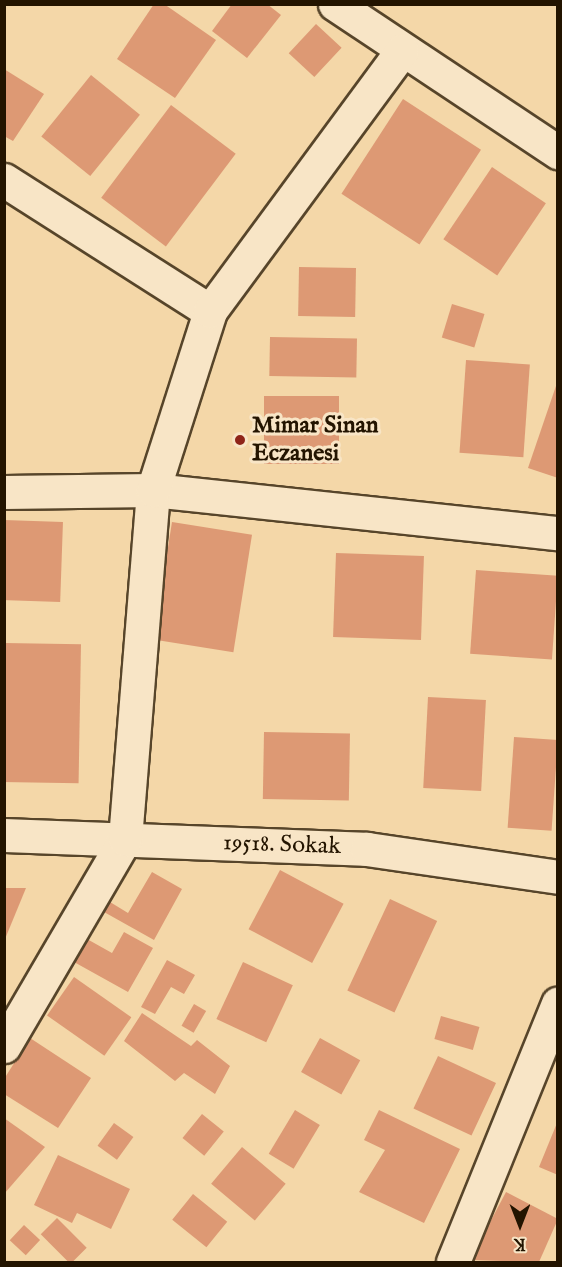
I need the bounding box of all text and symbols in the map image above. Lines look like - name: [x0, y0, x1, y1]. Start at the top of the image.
- place label: Mimar Sinan Eczanesi: [252, 412, 379, 468]
- marker: Mimar Sinan Eczanesi: [233, 433, 247, 447]
- street label: 19518. Sokak: [223, 829, 341, 861]
- north arrow: [490, 1195, 550, 1255]
- text: K: [514, 1233, 526, 1253]

